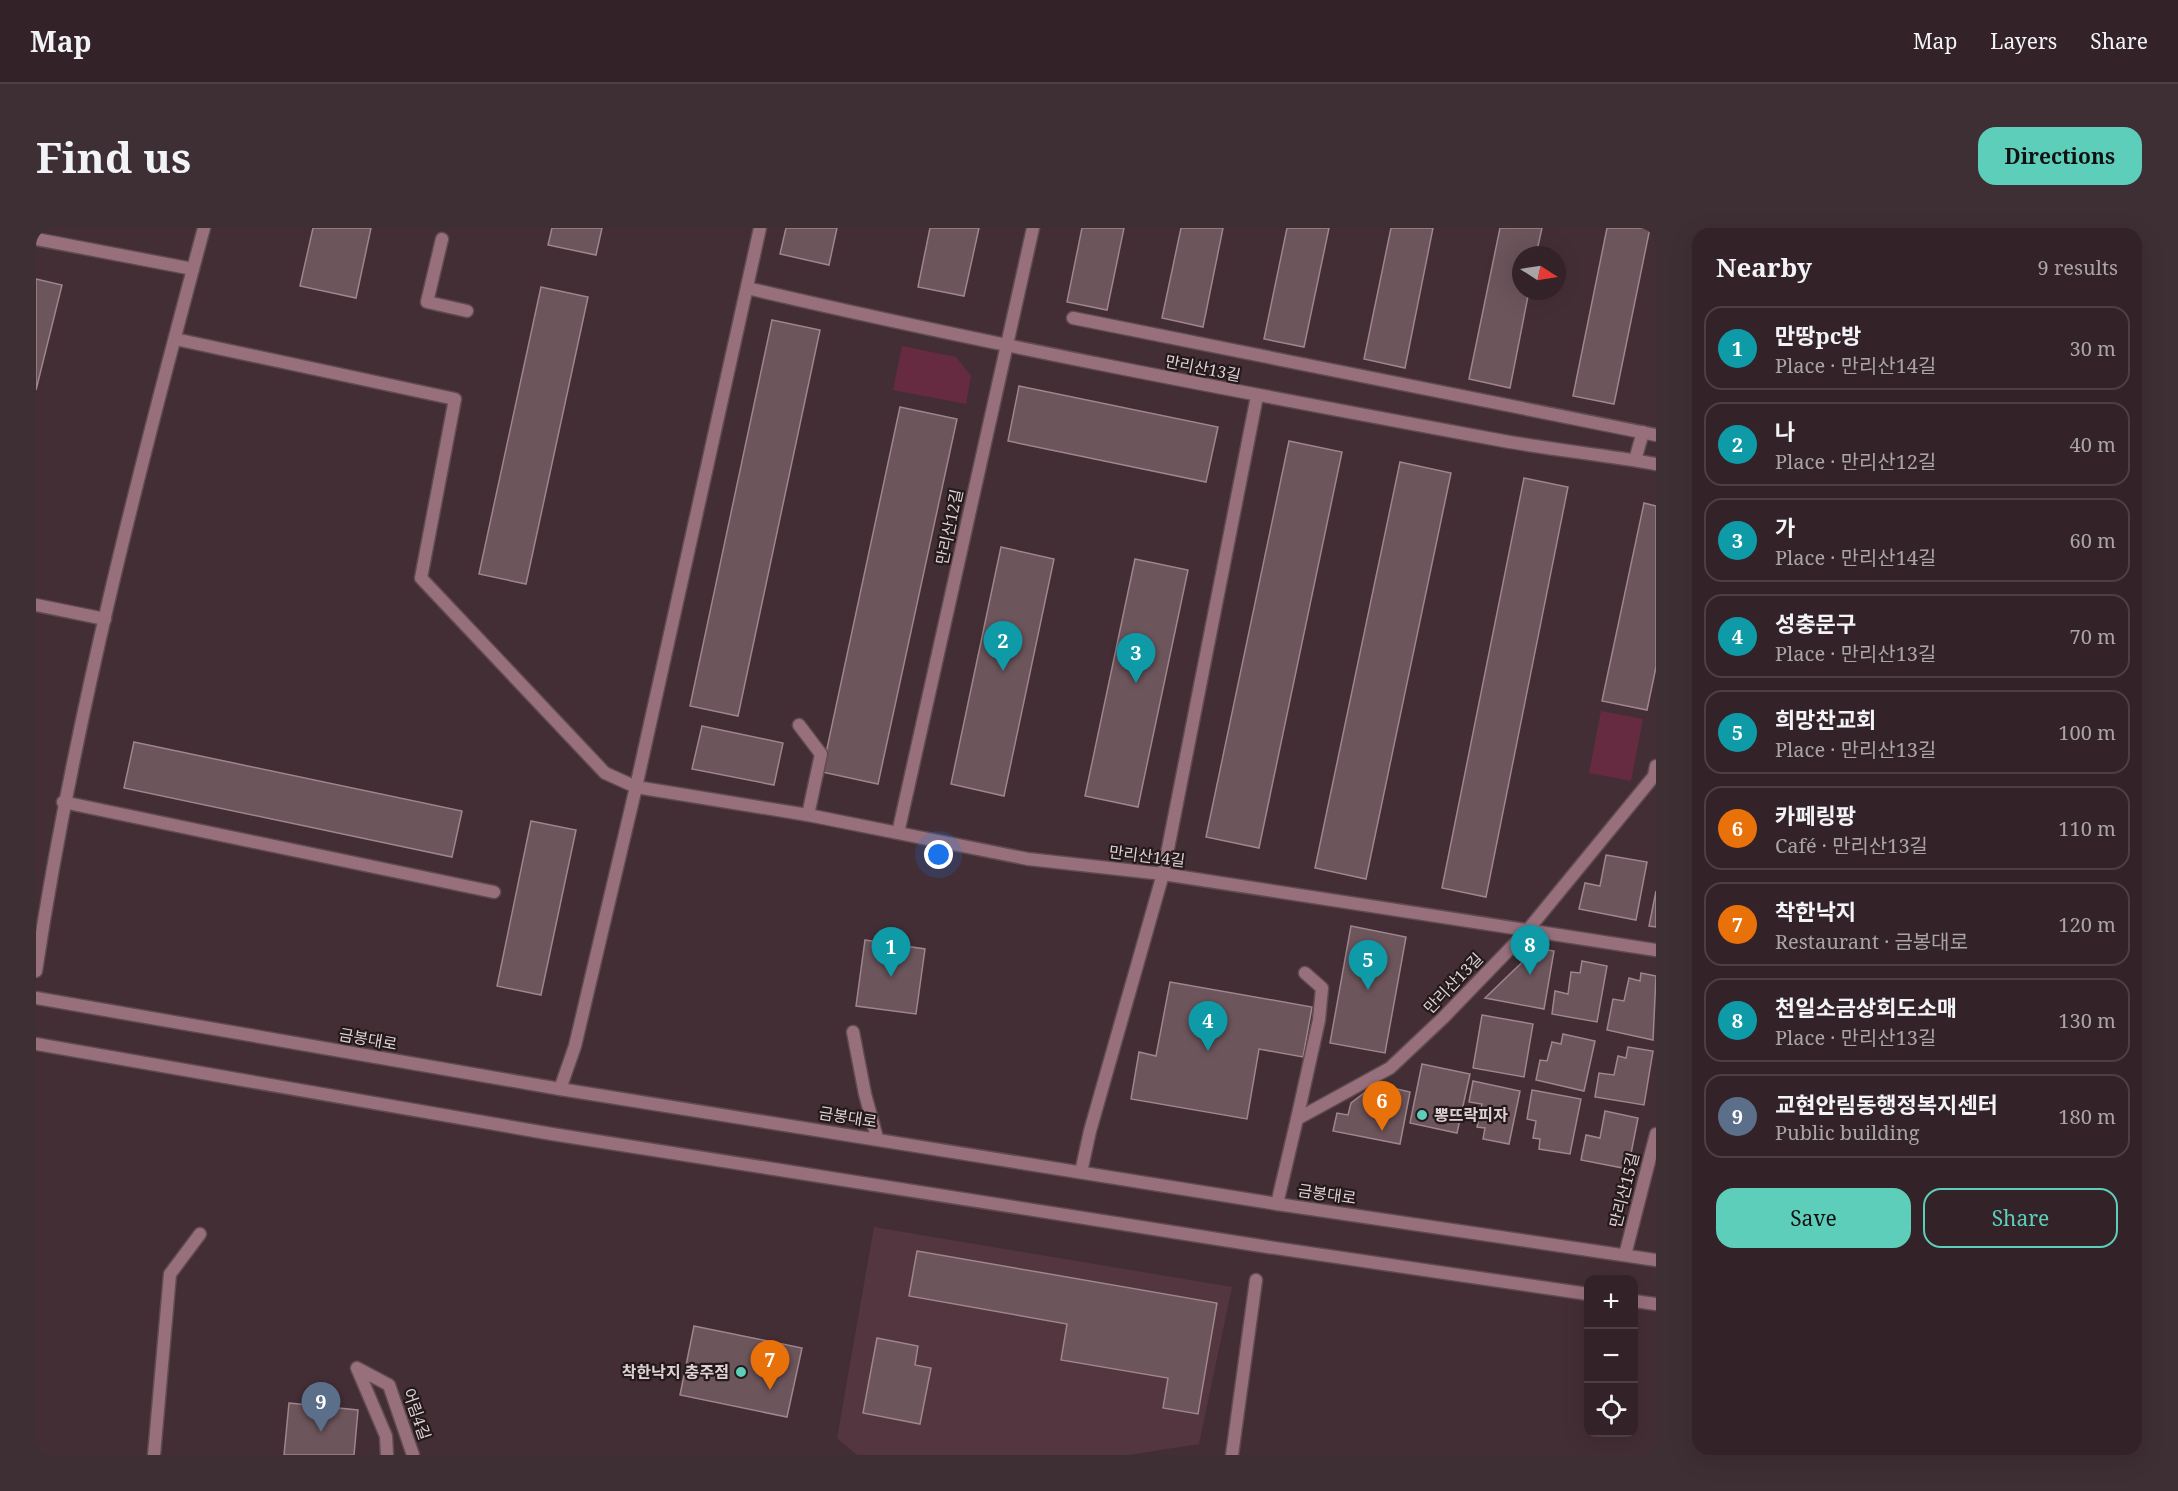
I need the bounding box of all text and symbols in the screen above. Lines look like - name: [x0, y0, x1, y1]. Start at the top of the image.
- text: Map: [30, 22, 92, 60]
- text: Map: [1913, 27, 1957, 55]
- text: Layers: [1990, 27, 2057, 55]
- text: Share: [2090, 27, 2148, 55]
- button: Directions: [1978, 127, 2142, 185]
- text: Find us: [36, 128, 191, 185]
- north arrow: [1512, 246, 1566, 300]
- text: Nearby: [1716, 249, 1812, 285]
- text: 9 results: [2038, 254, 2118, 281]
- text: 만땅pc방: [1775, 320, 1862, 350]
- text: 1: [1732, 335, 1743, 362]
- text: 30 m: [2070, 335, 2116, 362]
- street label: 만리산13길: [1163, 350, 1243, 386]
- text: Place · 만리산14길: [1775, 352, 1936, 379]
- text: 나: [1775, 416, 1795, 446]
- text: 2: [1732, 431, 1743, 458]
- text: 40 m: [2070, 431, 2116, 458]
- text: Place · 만리산12길: [1775, 448, 1936, 475]
- street label: 만리산12길: [930, 487, 968, 567]
- text: 가: [1775, 512, 1795, 542]
- text: 3: [1732, 527, 1743, 554]
- text: 60 m: [2070, 527, 2116, 554]
- text: Place · 만리산14길: [1775, 544, 1936, 571]
- text: 성충문구: [1775, 608, 1856, 638]
- pin: 2: [984, 622, 1022, 671]
- text: 4: [1732, 623, 1743, 650]
- text: 70 m: [2070, 623, 2116, 650]
- pin: 3: [1116, 634, 1156, 683]
- text: Place · 만리산13길: [1775, 640, 1936, 667]
- text: 희망찬교회: [1775, 704, 1876, 734]
- text: 5: [1732, 719, 1743, 746]
- text: 100 m: [2058, 719, 2116, 746]
- text: Place · 만리산13길: [1775, 736, 1936, 763]
- text: 카페링팡: [1775, 800, 1856, 830]
- text: 6: [1732, 815, 1743, 842]
- text: 110 m: [2058, 815, 2116, 842]
- text: Café · 만리산13길: [1775, 832, 1928, 859]
- your location: [924, 840, 953, 869]
- street label: 만리산14길: [1108, 840, 1186, 872]
- text: 착한낙지: [1775, 896, 1856, 926]
- text: 7: [1732, 911, 1743, 938]
- text: 120 m: [2058, 911, 2116, 938]
- pin: 8: [1510, 926, 1550, 975]
- pin: 1: [872, 928, 910, 977]
- text: Restaurant · 금봉대로: [1775, 928, 1968, 955]
- pin: 5: [1348, 940, 1388, 990]
- street label: 만리산13길: [1418, 948, 1488, 1018]
- text: 천일소금상회도소매: [1775, 992, 1957, 1022]
- pin: 4: [1188, 1002, 1228, 1051]
- text: 8: [1732, 1007, 1743, 1034]
- text: 130 m: [2058, 1007, 2116, 1034]
- street label: 금봉대로: [337, 1023, 399, 1055]
- text: Place · 만리산13길: [1775, 1024, 1936, 1051]
- pin: 6: [1362, 1082, 1402, 1131]
- text: 교현안림동행정복지센터: [1775, 1089, 1998, 1119]
- street label: 금봉대로: [817, 1102, 879, 1133]
- text: 9: [1732, 1103, 1743, 1130]
- text: 180 m: [2058, 1103, 2116, 1130]
- place label: 뽕뜨락피자: [1434, 1104, 1508, 1126]
- marker: 뽕뜨락피자: [1415, 1108, 1429, 1122]
- text: Public building: [1775, 1119, 1920, 1146]
- street label: 만리산15길: [1604, 1150, 1644, 1230]
- street label: 금봉대로: [1296, 1179, 1358, 1209]
- button: Save: [1716, 1188, 1911, 1248]
- button: Share: [1923, 1188, 2118, 1248]
- map controls: [1584, 1275, 1638, 1437]
- button: +: [1584, 1275, 1638, 1329]
- button: −: [1584, 1329, 1638, 1383]
- pin: 7: [750, 1340, 790, 1390]
- place label: 착한낙지 충주점: [622, 1361, 729, 1383]
- marker: 착한낙지 충주점: [734, 1365, 748, 1379]
- pin: 9: [302, 1382, 340, 1432]
- button: locate: [1584, 1383, 1638, 1437]
- street label: 어림4길: [398, 1385, 436, 1443]

